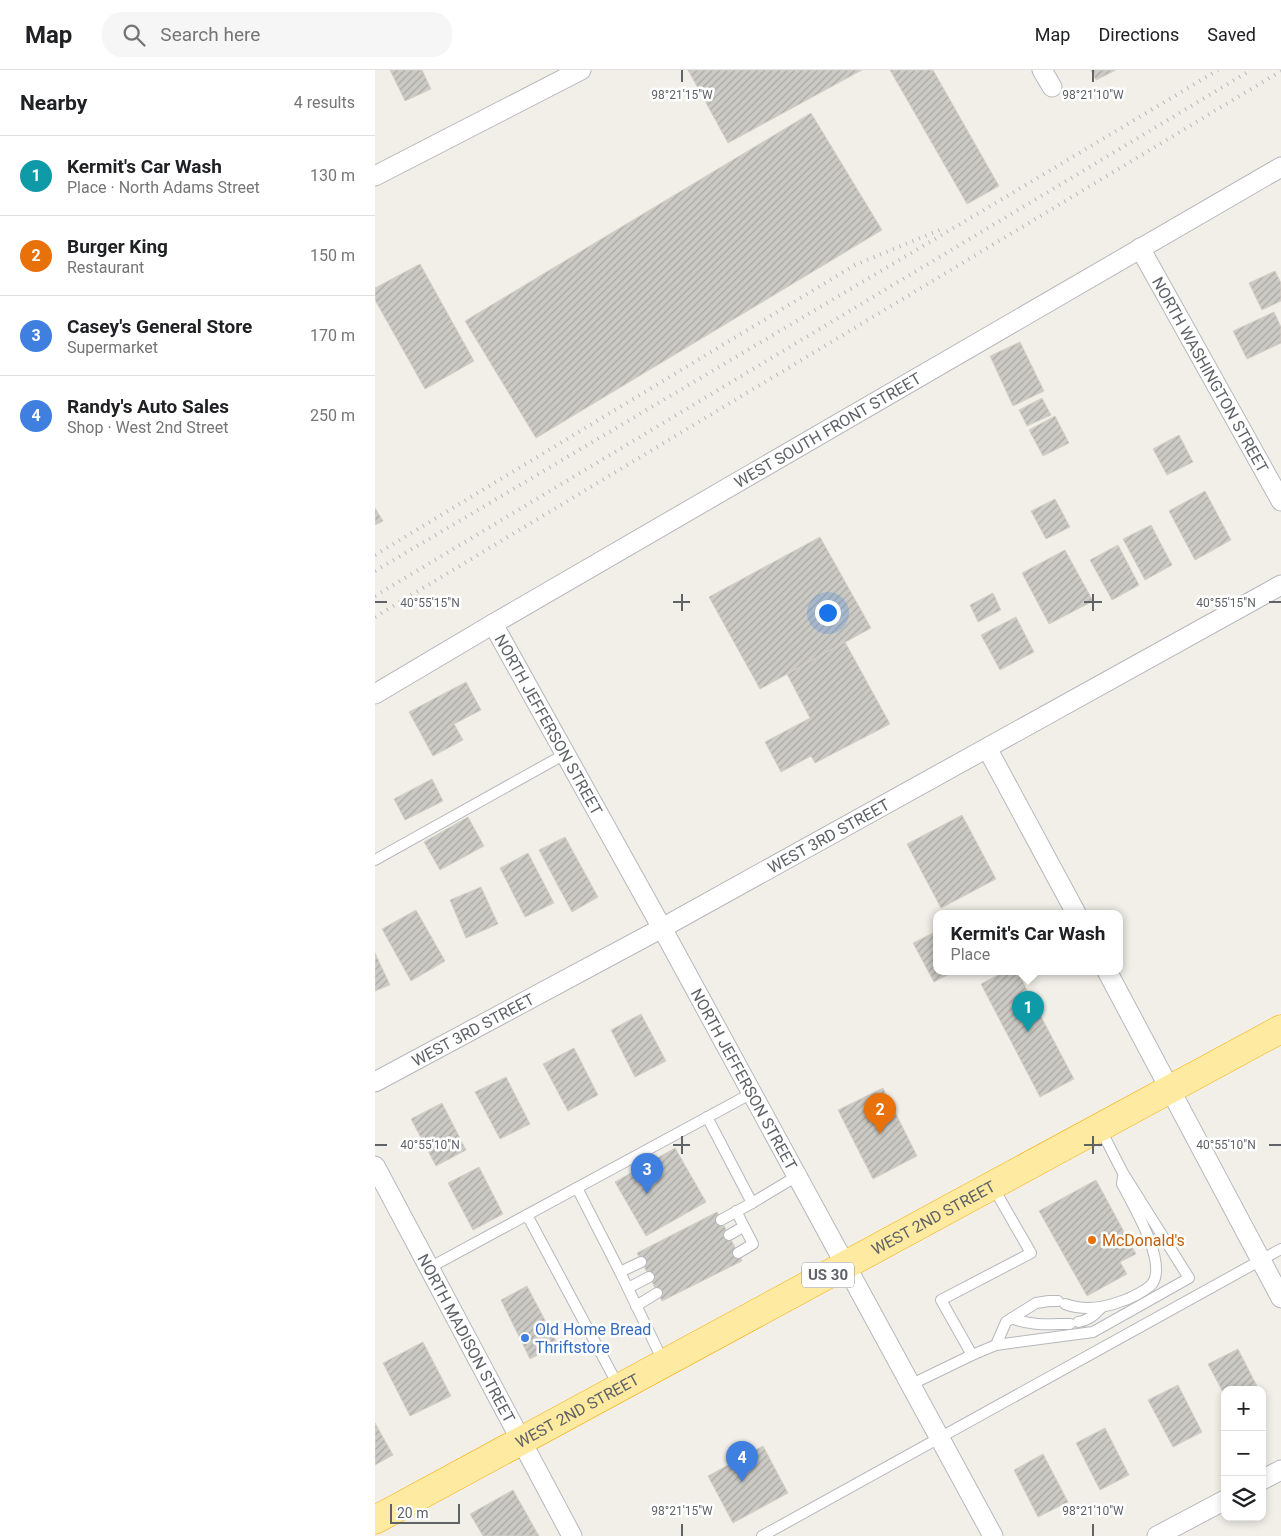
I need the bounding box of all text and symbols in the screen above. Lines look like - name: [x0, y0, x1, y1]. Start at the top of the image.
- search box: [102, 12, 452, 57]
- text: Map: [25, 21, 72, 49]
- icon: search: [120, 21, 148, 49]
- text: Search here: [160, 23, 260, 46]
- text: Map: [1035, 24, 1070, 45]
- text: Directions: [1098, 24, 1179, 45]
- text: Saved: [1207, 24, 1256, 45]
- text: 98°21'15"W: [651, 88, 713, 102]
- text: 98°21'10"W: [1062, 88, 1124, 102]
- text: Nearby: [20, 91, 87, 115]
- text: 4 results: [294, 93, 355, 112]
- text: Kermit's Car Wash: [67, 155, 222, 178]
- text: 1: [31, 166, 41, 185]
- text: 130 m: [310, 166, 355, 185]
- text: Place · North Adams Street: [67, 178, 260, 197]
- text: Burger King: [67, 235, 168, 258]
- text: 2: [31, 246, 41, 265]
- text: 150 m: [310, 246, 355, 265]
- text: Restaurant: [67, 258, 144, 277]
- street label: NORTH WASHINGTON STREET: [1148, 274, 1272, 476]
- text: Casey's General Store: [67, 315, 252, 338]
- text: 3: [31, 326, 41, 345]
- text: 170 m: [310, 326, 355, 345]
- text: Supermarket: [67, 338, 158, 357]
- street label: WEST SOUTH FRONT STREET: [731, 369, 925, 492]
- text: Randy's Auto Sales: [67, 395, 229, 418]
- text: 4: [31, 406, 41, 425]
- text: 250 m: [310, 406, 355, 425]
- text: Shop · West 2nd Street: [67, 418, 228, 437]
- text: 40°55'15"N: [400, 596, 460, 610]
- text: 40°55'15"N: [1196, 596, 1256, 610]
- your location: [815, 600, 841, 626]
- street label: NORTH JEFFERSON STREET: [491, 631, 606, 819]
- street label: WEST 3RD STREET: [765, 795, 893, 878]
- popup: [933, 910, 1123, 975]
- text: Kermit's Car Wash: [951, 922, 1105, 945]
- text: Place: [951, 945, 990, 964]
- street label: NORTH JEFFERSON STREET: [687, 985, 801, 1174]
- street label: WEST 3RD STREET: [409, 989, 538, 1071]
- pin: 1: [1012, 991, 1044, 1032]
- pin: 2: [864, 1093, 896, 1134]
- text: 40°55'10"N: [400, 1138, 460, 1152]
- text: 40°55'10"N: [1196, 1138, 1256, 1152]
- pin: 3: [631, 1153, 663, 1194]
- street label: WEST 2ND STREET: [868, 1177, 999, 1259]
- place label: McDonald's: [1102, 1231, 1185, 1250]
- marker: McDonald's: [1086, 1234, 1098, 1246]
- street label: NORTH MADISON STREET: [413, 1251, 519, 1427]
- road number: US 30: [802, 1262, 854, 1288]
- place label: Old Home Bread Thriftstore: [535, 1320, 651, 1357]
- marker: Old Home Bread Thriftstore: [519, 1332, 531, 1344]
- street label: WEST 2ND STREET: [512, 1369, 643, 1452]
- map controls: [1221, 1386, 1266, 1521]
- button: +: [1221, 1386, 1266, 1431]
- button: −: [1221, 1431, 1266, 1476]
- pin: 4: [726, 1441, 758, 1482]
- button: layers: [1221, 1476, 1266, 1521]
- scale bar: [390, 1501, 460, 1524]
- text: 98°21'15"W: [651, 1504, 713, 1518]
- text: 98°21'10"W: [1062, 1504, 1124, 1518]
- text: 20 m: [397, 1505, 429, 1521]

